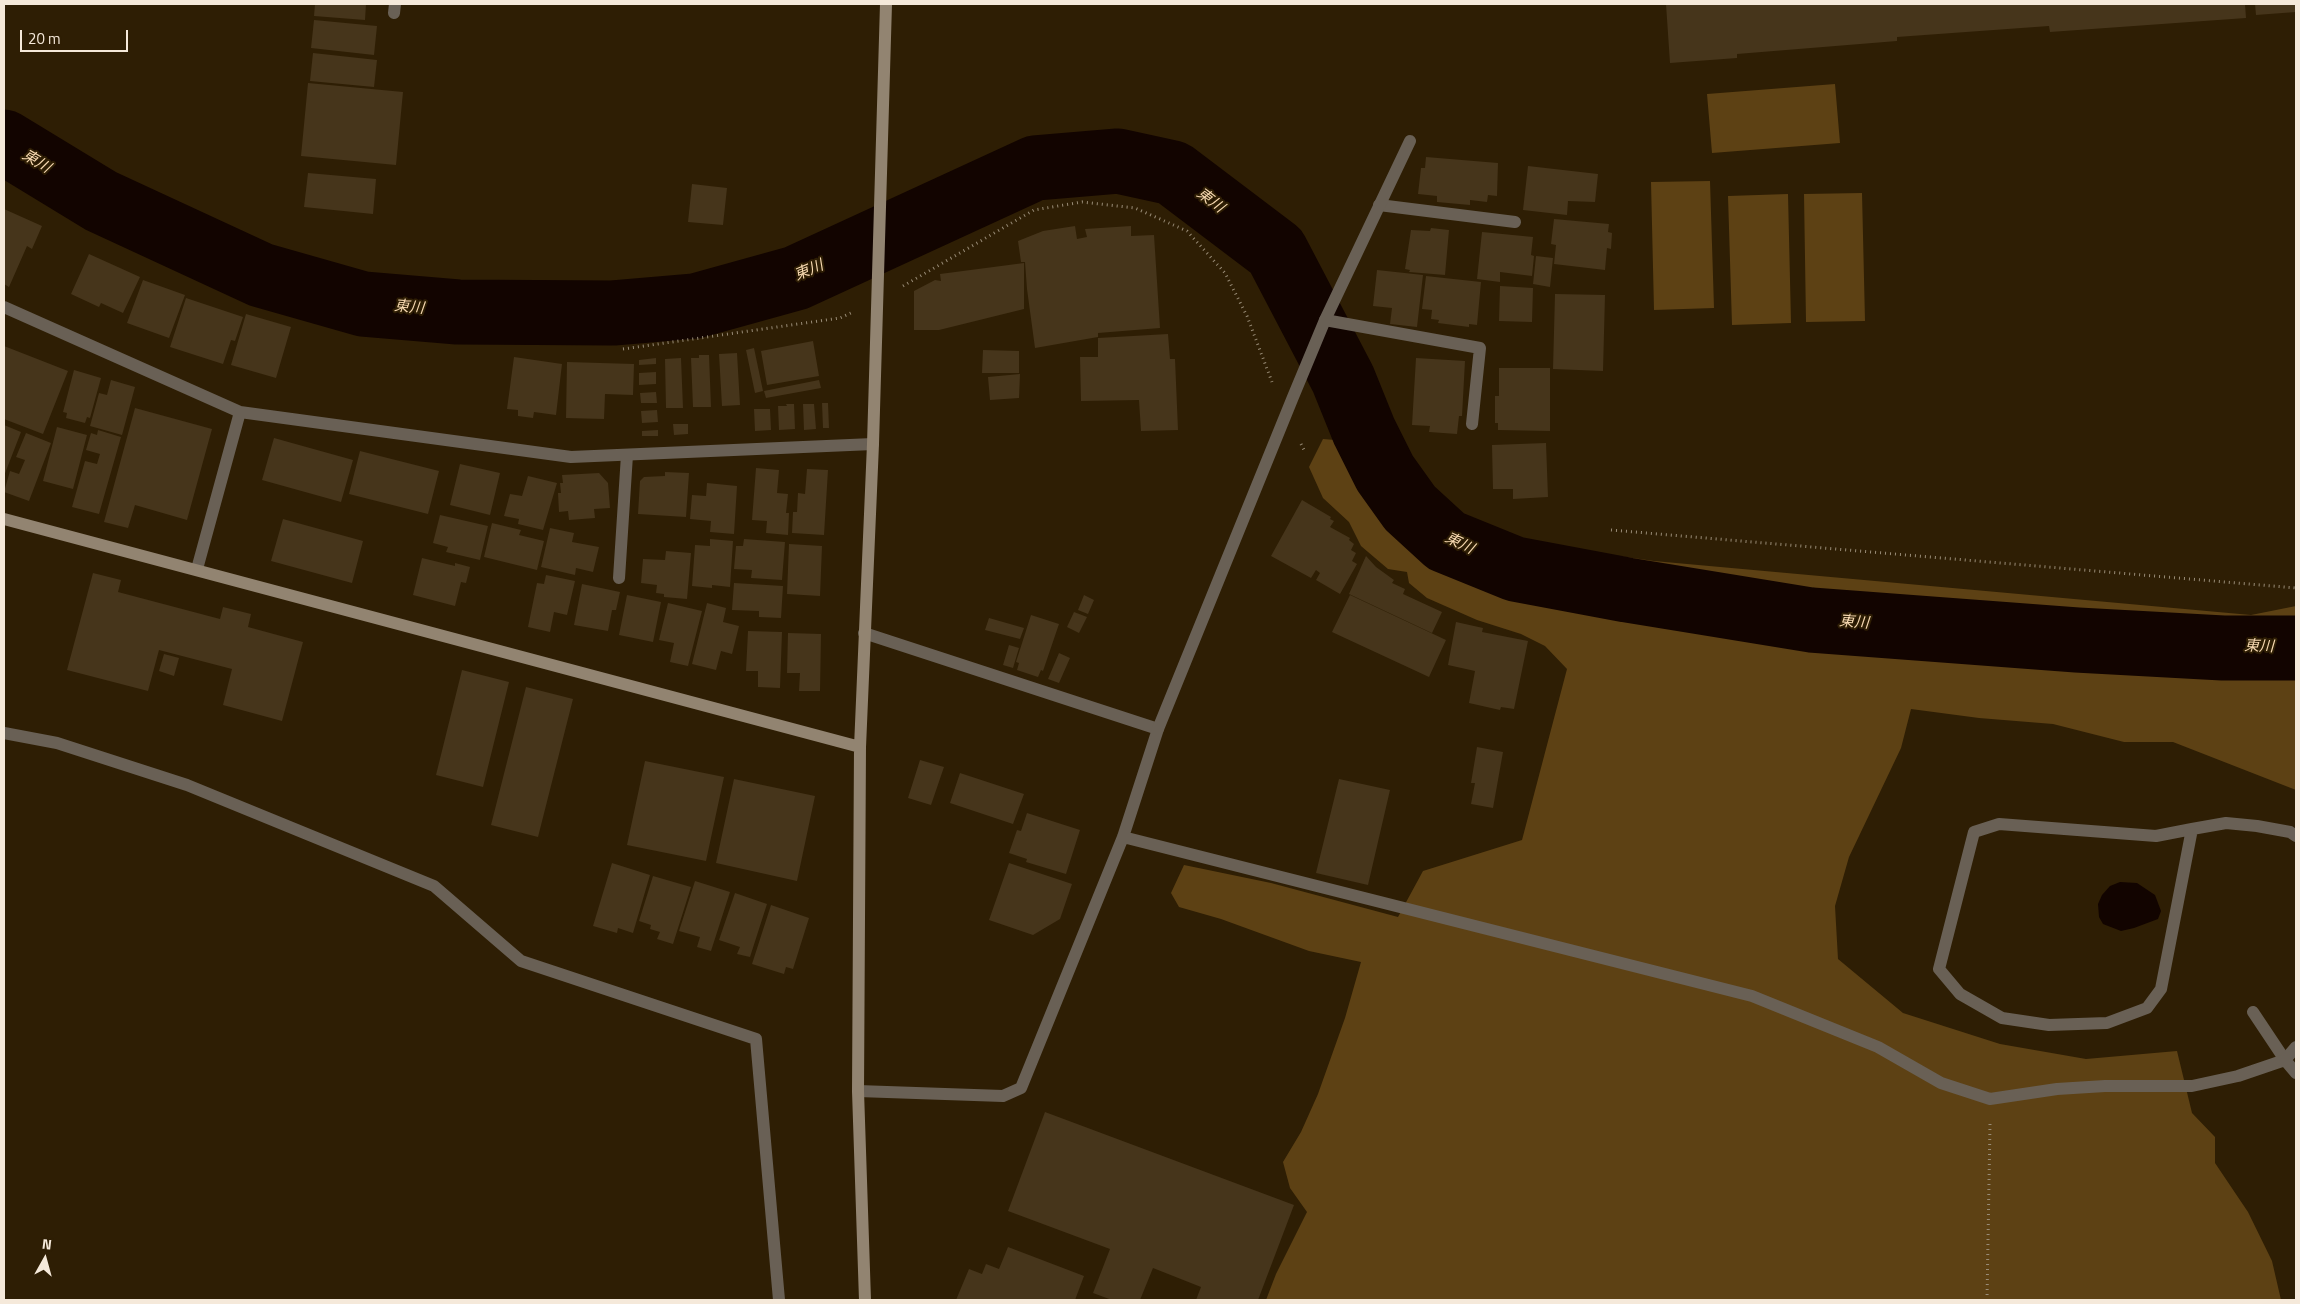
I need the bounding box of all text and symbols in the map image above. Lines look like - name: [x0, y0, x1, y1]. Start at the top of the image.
- scale bar: [22, 20, 130, 52]
- text: 20 m: [28, 27, 61, 50]
- water label: 東川: [19, 147, 53, 177]
- water label: 東川: [1193, 185, 1227, 217]
- water label: 東川: [792, 257, 826, 285]
- water label: 東川: [393, 298, 425, 318]
- water label: 東川: [1442, 529, 1476, 559]
- water label: 東川: [1838, 613, 1870, 633]
- water label: 東川: [2244, 637, 2274, 657]
- text: N: [41, 1233, 53, 1255]
- north arrow: [20, 1234, 70, 1284]

